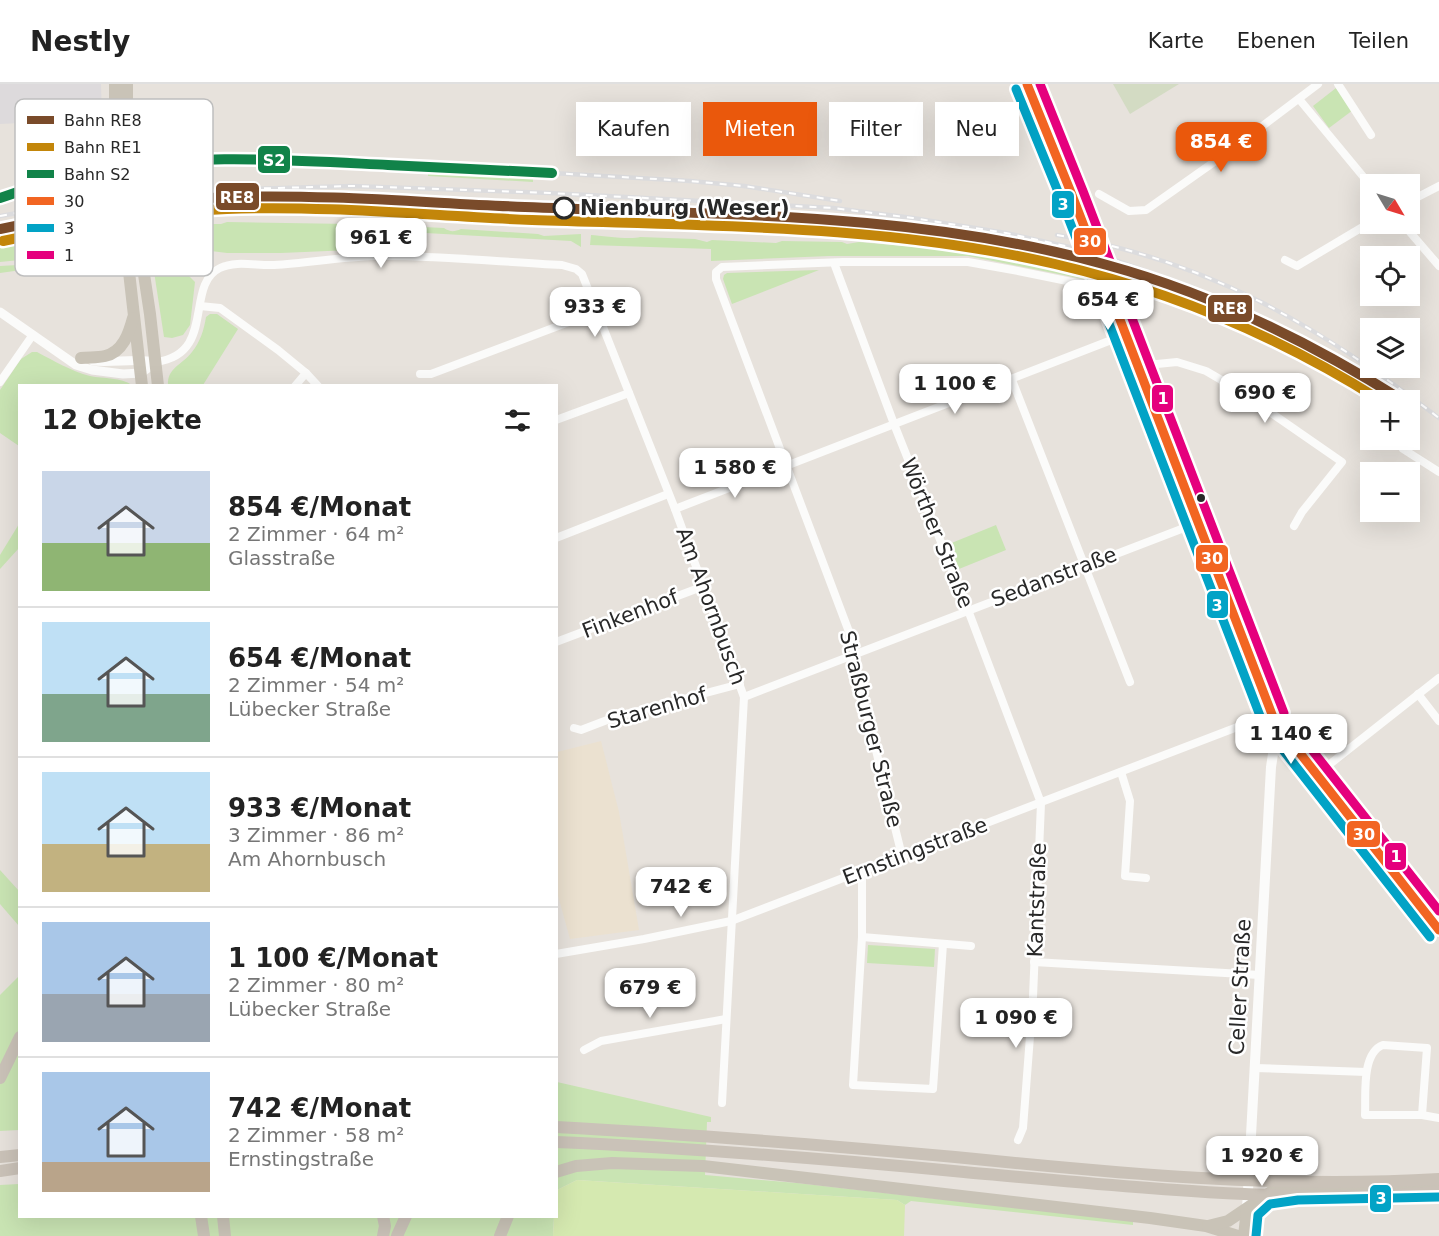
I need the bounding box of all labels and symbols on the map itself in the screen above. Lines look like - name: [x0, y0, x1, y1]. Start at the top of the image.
- legend: [15, 99, 213, 276]
- text: Bahn RE8: [64, 111, 142, 130]
- pin: 854 €: [1179, 122, 1263, 173]
- text: Bahn RE1: [64, 138, 142, 157]
- line badge: S2: [257, 145, 291, 174]
- text: S2: [263, 151, 285, 170]
- text: Bahn S2: [64, 165, 130, 184]
- north arrow: [1360, 174, 1420, 234]
- line badge: RE8: [215, 182, 260, 211]
- text: RE8: [220, 188, 254, 207]
- line badge: 3: [1051, 190, 1075, 219]
- text: 30: [64, 192, 84, 211]
- text: 3: [1057, 195, 1069, 214]
- place label: Nienburg (Weser): [580, 196, 790, 220]
- marker: Nienburg (Weser): [553, 197, 575, 219]
- pin: 961 €: [339, 218, 423, 269]
- text: 3: [64, 219, 74, 238]
- line badge: 30: [1073, 227, 1107, 256]
- text: 30: [1079, 232, 1101, 251]
- text: 1: [64, 246, 74, 265]
- pin: 654 €: [1066, 280, 1150, 331]
- pin: 933 €: [553, 287, 637, 338]
- line badge: RE8: [1207, 294, 1253, 323]
- text: RE8: [1213, 299, 1247, 318]
- pin: 1 100 €: [900, 364, 1010, 415]
- pin: 690 €: [1223, 373, 1307, 424]
- line badge: 1: [1151, 384, 1174, 413]
- text: 1: [1157, 389, 1169, 408]
- pin: 1 580 €: [680, 448, 790, 499]
- street label: Wörther Straße: [896, 454, 978, 612]
- unlabelled marker: [1195, 492, 1207, 504]
- street label: Am Ahornbusch: [671, 524, 751, 688]
- street label: Sedanstraße: [988, 542, 1120, 612]
- line badge: 30: [1195, 544, 1229, 573]
- text: 30: [1201, 549, 1223, 568]
- street label: Finkenhof: [579, 585, 682, 643]
- line badge: 3: [1206, 590, 1229, 619]
- text: 3: [1211, 596, 1223, 615]
- street label: Straßburger Straße: [835, 628, 907, 830]
- street label: Starenhof: [604, 682, 710, 734]
- pin: 1 140 €: [1236, 714, 1346, 765]
- street label: Ernstingstraße: [839, 812, 991, 890]
- line badge: 30: [1346, 820, 1381, 848]
- text: 30: [1353, 825, 1375, 844]
- street label: Kantstraße: [1023, 842, 1051, 958]
- line badge: 1: [1384, 842, 1407, 871]
- text: 1: [1390, 847, 1402, 866]
- pin: 742 €: [639, 867, 723, 918]
- street label: Celler Straße: [1224, 918, 1256, 1056]
- pin: 679 €: [608, 968, 692, 1019]
- pin: 1 090 €: [961, 998, 1071, 1049]
- pin: 1 920 €: [1207, 1136, 1317, 1187]
- line badge: 3: [1369, 1184, 1392, 1213]
- text: 3: [1375, 1189, 1387, 1208]

